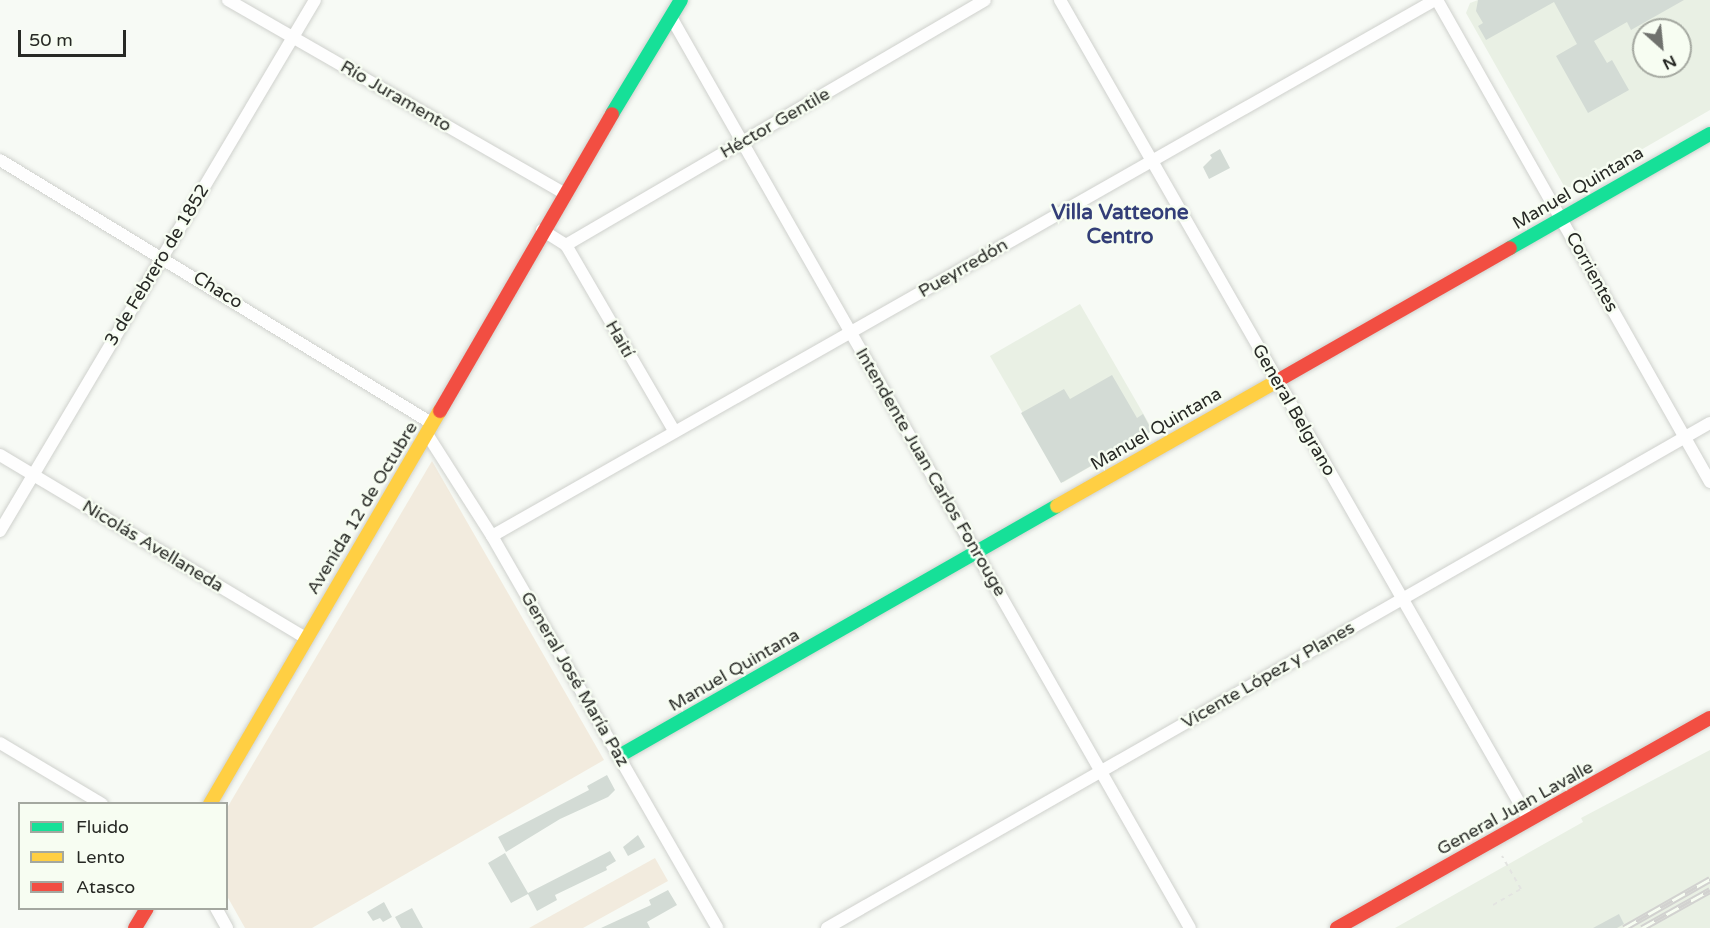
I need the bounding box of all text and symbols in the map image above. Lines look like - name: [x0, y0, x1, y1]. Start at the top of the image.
- scale bar: [21, 18, 129, 56]
- north arrow: [1632, 18, 1692, 78]
- text: 50 m: [29, 29, 73, 51]
- text: N: [1659, 50, 1680, 74]
- street label: Río Juramento: [337, 56, 455, 136]
- street label: Héctor Gentile: [716, 83, 834, 163]
- street label: Manuel Quintana: [1509, 142, 1647, 234]
- street label: 3 de Febrero de 1852: [100, 180, 214, 350]
- district label: Villa Vatteone Centro: [1051, 200, 1189, 250]
- street label: Corrientes: [1561, 228, 1623, 316]
- street label: Pueyrredón: [914, 234, 1012, 302]
- street label: Chaco: [189, 267, 247, 313]
- street label: Haití: [601, 316, 639, 362]
- street label: General Belgrano: [1248, 340, 1340, 480]
- street label: Intendente Juan Carlos Fonrouge: [851, 344, 1011, 600]
- street label: Manuel Quintana: [1087, 383, 1225, 475]
- street label: Avenida 12 de Octubre: [302, 418, 422, 598]
- street label: Nicolás Avellaneda: [78, 495, 228, 597]
- street label: General José María Paz: [516, 588, 634, 770]
- street label: Vicente López y Planes: [1178, 617, 1358, 733]
- street label: Manuel Quintana: [665, 624, 803, 716]
- street label: General Juan Lavalle: [1433, 756, 1597, 860]
- legend: [18, 802, 228, 910]
- text: Fluido: [76, 816, 129, 838]
- text: Lento: [76, 846, 125, 868]
- text: Atasco: [76, 876, 135, 898]

